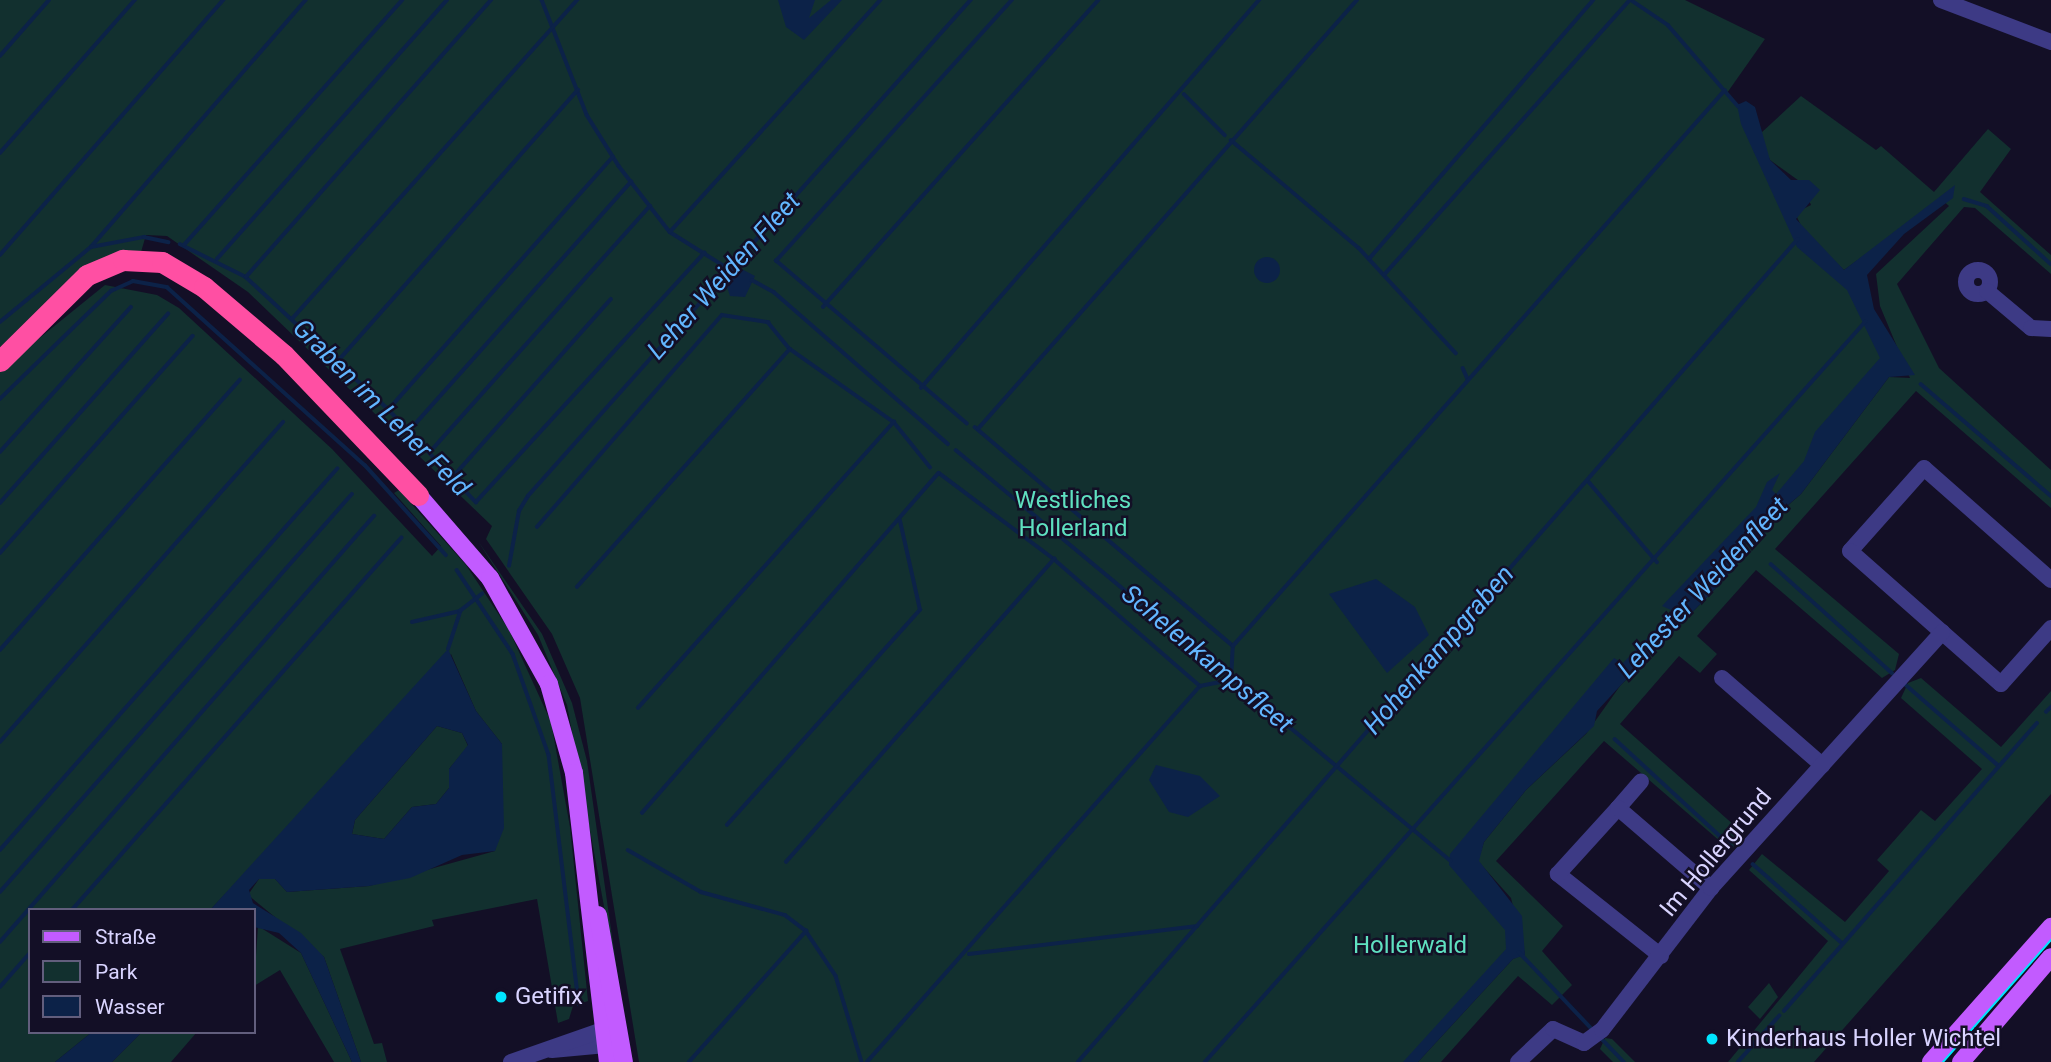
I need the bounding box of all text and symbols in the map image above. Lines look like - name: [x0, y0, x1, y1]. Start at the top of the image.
- water label: Leher Weiden Fleet: [641, 186, 807, 366]
- water label: Graben im Leher Feld: [286, 313, 476, 503]
- park label: Westliches Hollerland: [1015, 487, 1131, 543]
- water label: Lehester Weidenfleet: [1611, 491, 1795, 685]
- water label: Hohenkampgraben: [1357, 559, 1521, 741]
- water label: Schelenkampsfleet: [1115, 578, 1299, 740]
- street label: Im Hollergrund: [1654, 783, 1778, 923]
- legend: [28, 908, 256, 1034]
- text: Straße: [95, 925, 156, 949]
- park label: Hollerwald: [1353, 932, 1467, 960]
- text: Park: [95, 960, 137, 984]
- place label: Getifix: [515, 983, 583, 1011]
- marker: Getifix: [493, 989, 509, 1005]
- text: Wasser: [95, 995, 165, 1019]
- place label: Kinderhaus Holler Wichtel: [1726, 1025, 2001, 1053]
- marker: Kinderhaus Holler Wichtel: [1704, 1031, 1720, 1047]

